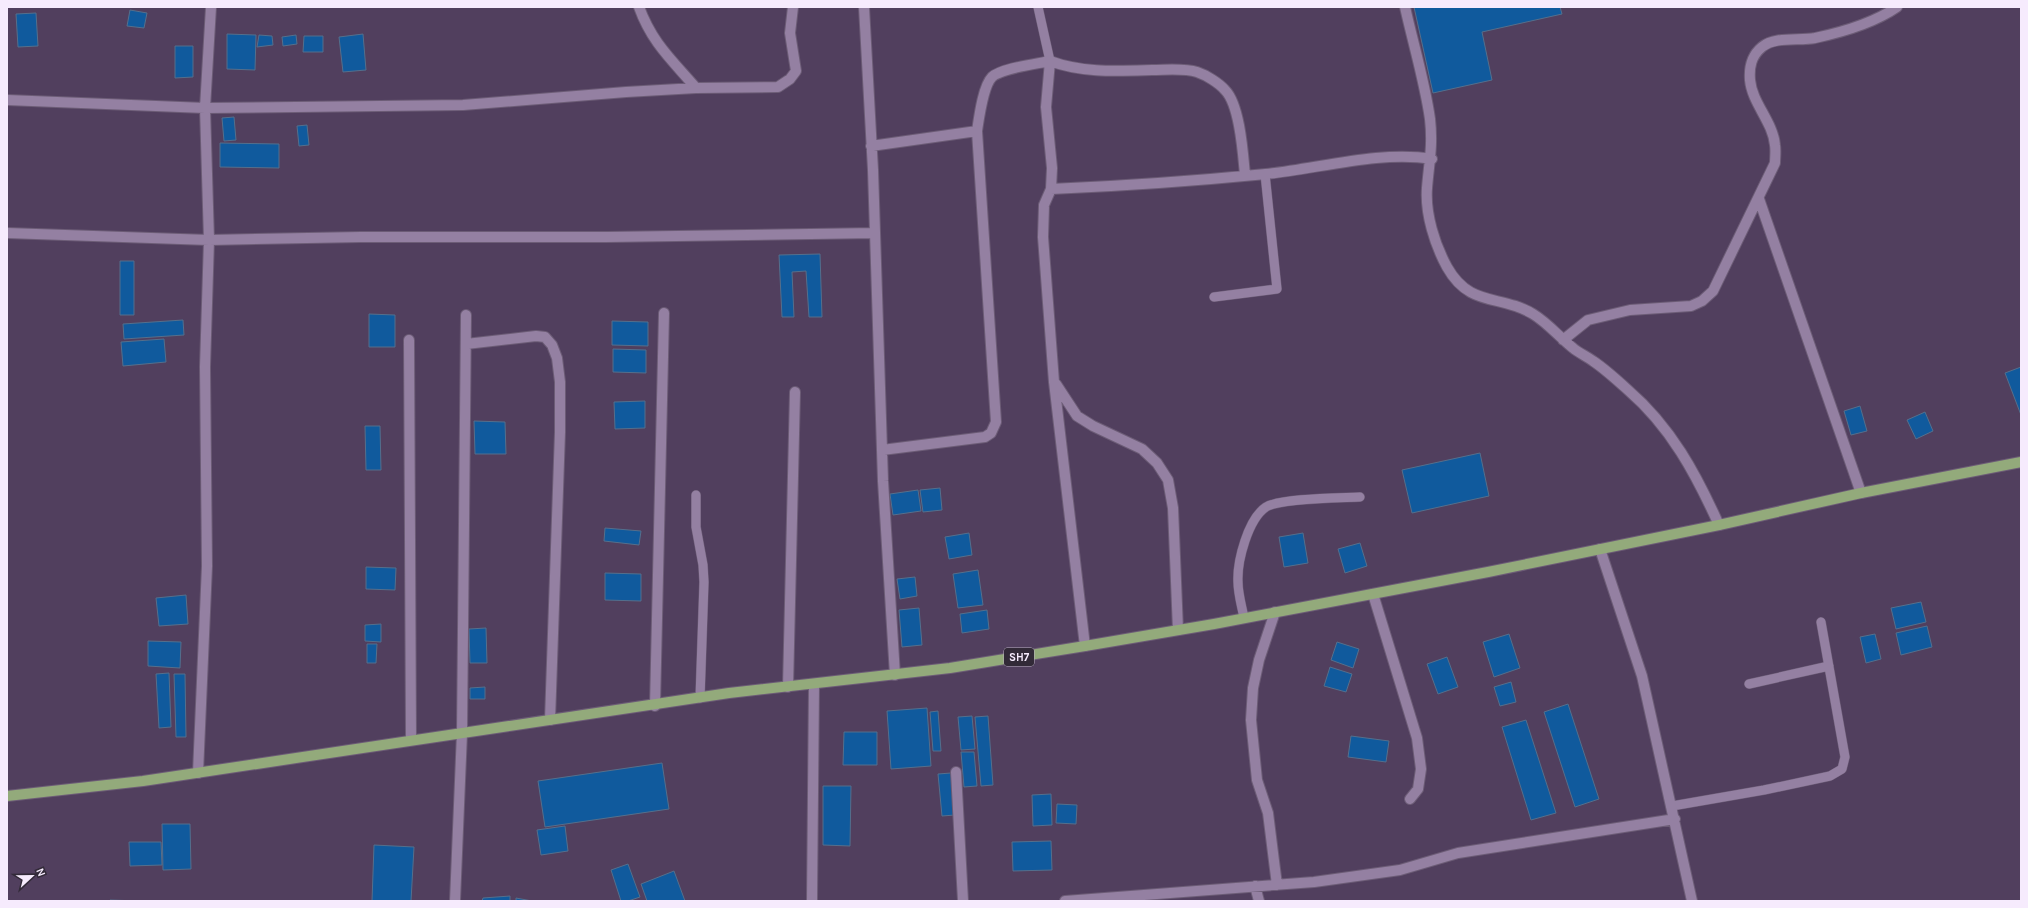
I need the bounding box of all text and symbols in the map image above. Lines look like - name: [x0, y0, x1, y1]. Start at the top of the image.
- road number: SH7: [1004, 648, 1034, 666]
- north arrow: [12, 856, 52, 896]
- text: N: [33, 866, 48, 879]

